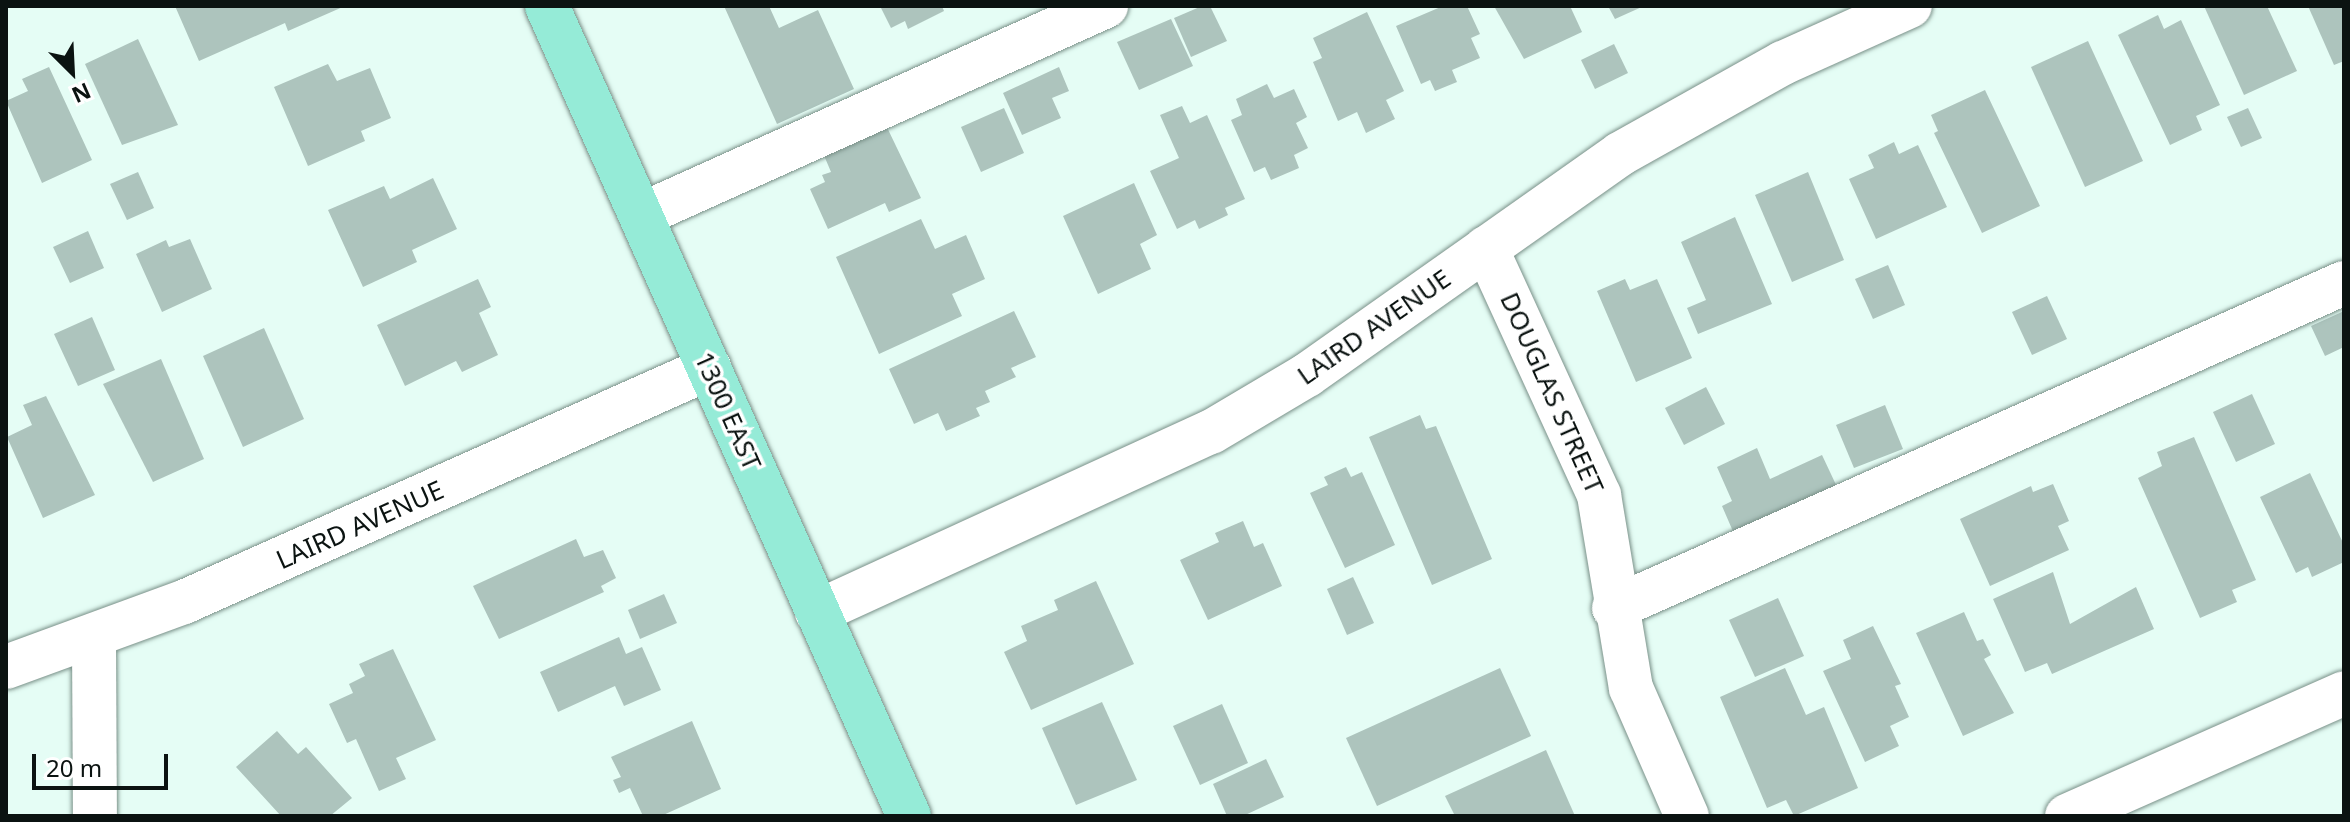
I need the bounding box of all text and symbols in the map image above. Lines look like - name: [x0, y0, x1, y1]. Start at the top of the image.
- north arrow: [32, 32, 112, 112]
- text: N: [67, 77, 96, 111]
- street label: LAIRD AVENUE: [1291, 263, 1457, 391]
- street label: DOUGLAS STREET: [1494, 288, 1610, 498]
- street label: 1300 EAST: [688, 347, 768, 475]
- street label: LAIRD AVENUE: [272, 474, 448, 576]
- scale bar: [36, 738, 172, 788]
- text: 20 m: [46, 751, 102, 784]

